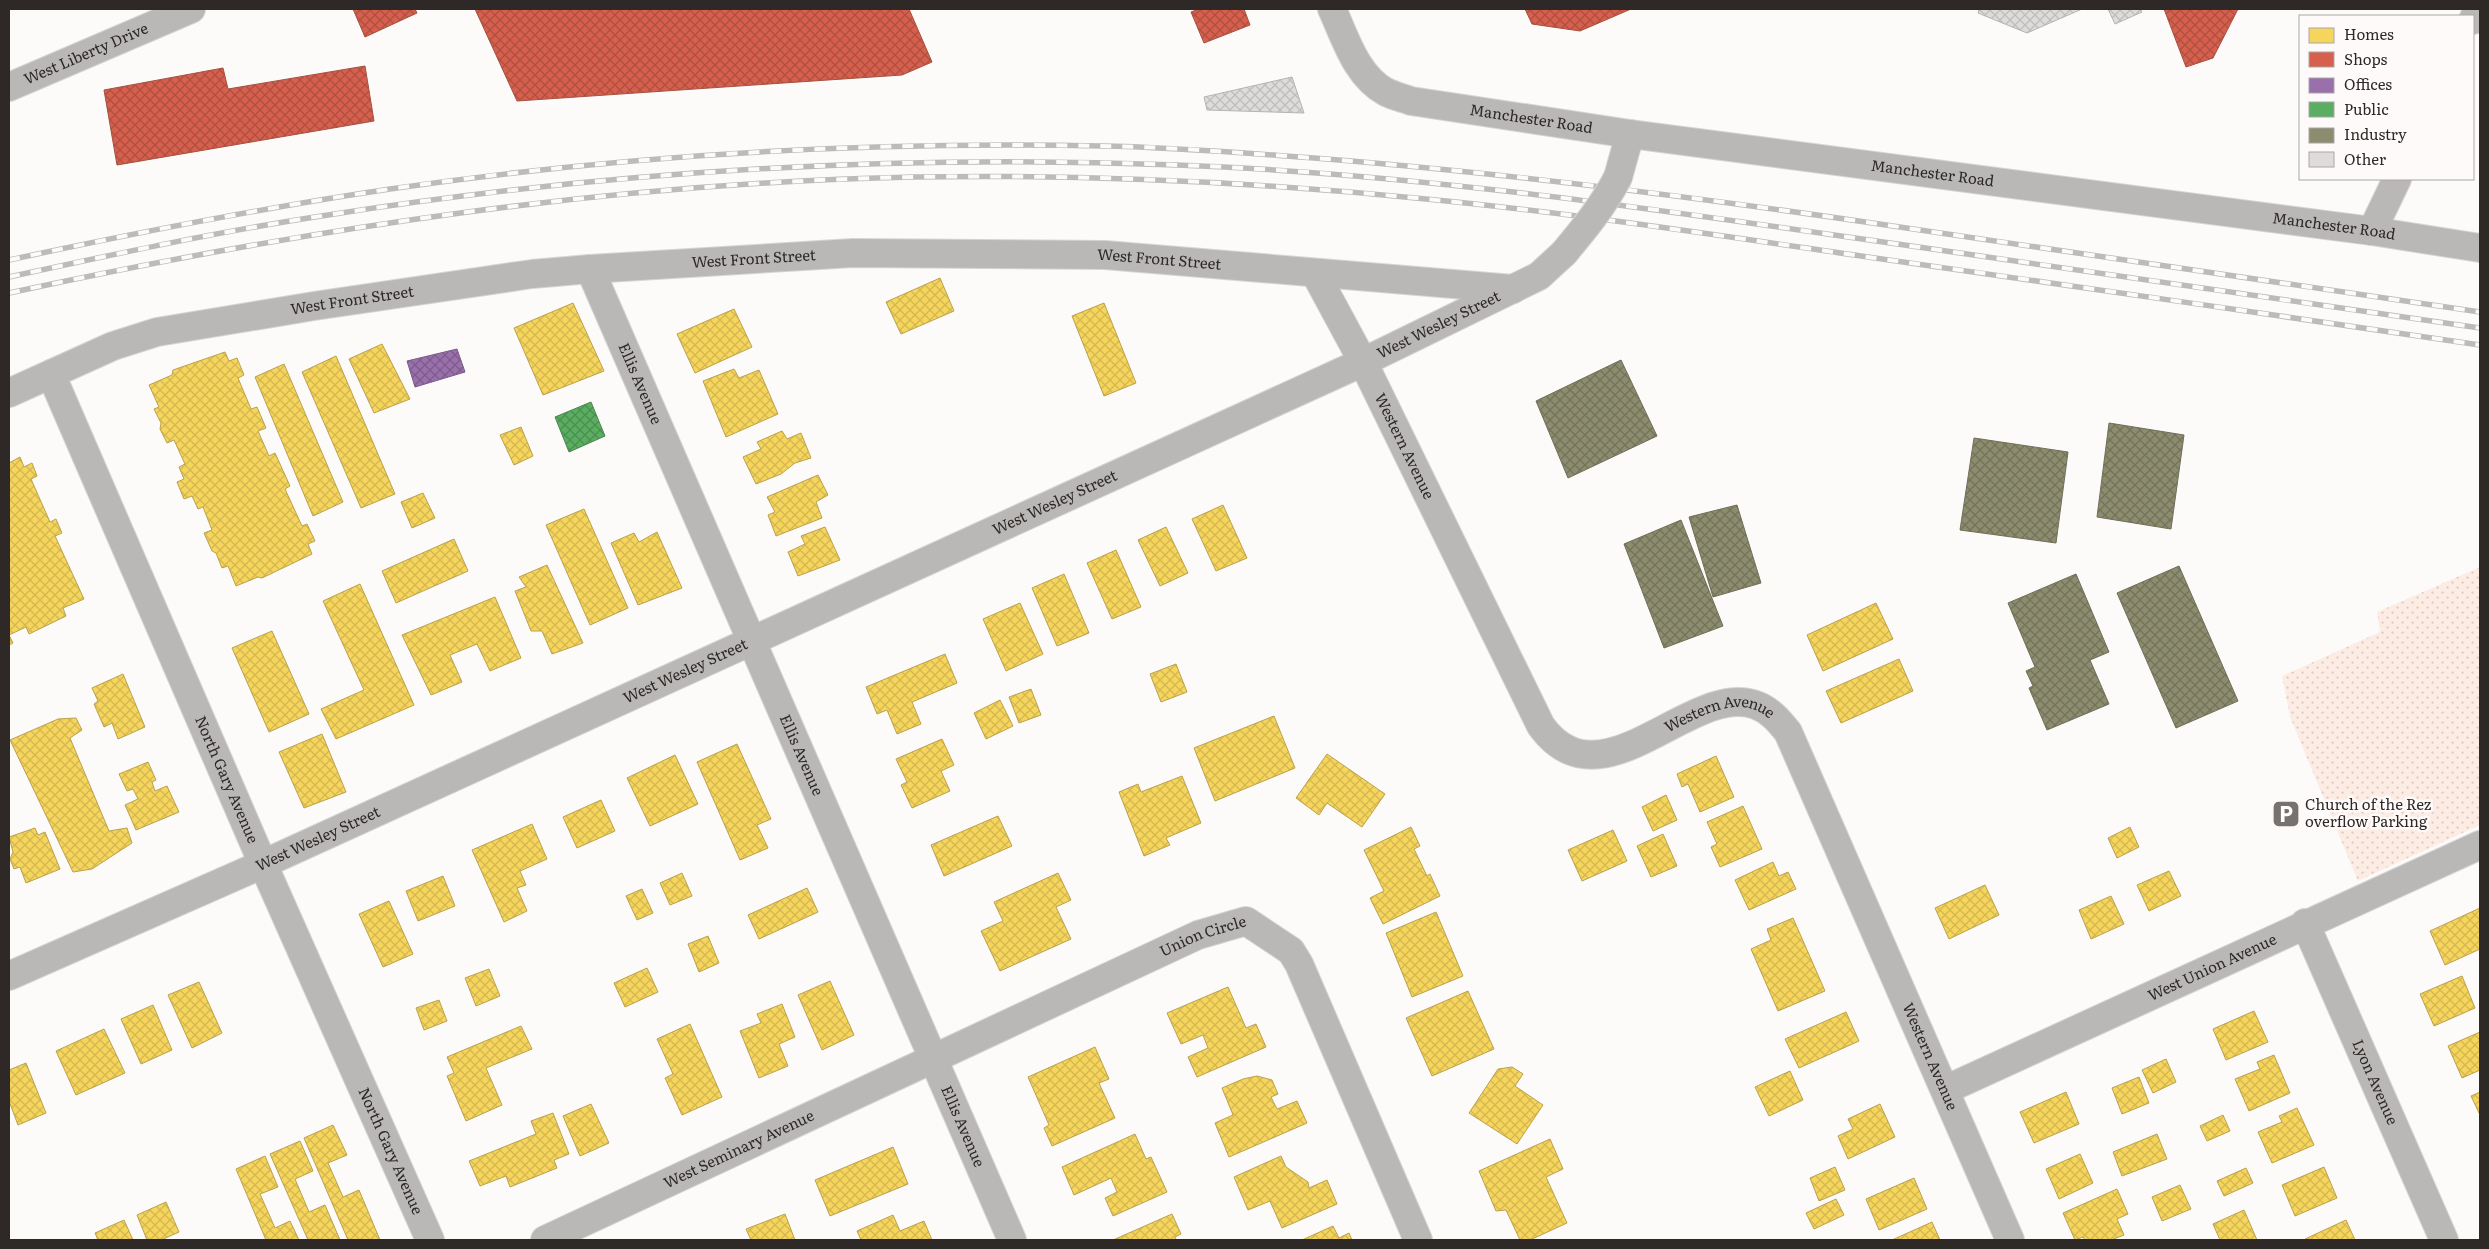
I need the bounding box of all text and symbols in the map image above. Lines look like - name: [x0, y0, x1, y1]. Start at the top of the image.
- legend: [2299, 15, 2474, 180]
- street label: West Liberty Drive: [20, 16, 152, 89]
- text: Homes: [2344, 22, 2394, 45]
- text: Shops: [2344, 47, 2387, 70]
- text: Offices: [2344, 72, 2392, 95]
- street label: Manchester Road: [1468, 97, 1594, 138]
- text: Public: [2344, 97, 2389, 120]
- text: Industry: [2344, 122, 2407, 145]
- text: Other: [2344, 147, 2386, 170]
- street label: Manchester Road: [1870, 153, 1996, 191]
- street label: Manchester Road: [2271, 205, 2397, 245]
- street label: West Front Street: [691, 242, 816, 273]
- street label: West Front Street: [1097, 242, 1222, 275]
- street label: West Front Street: [289, 279, 415, 320]
- street label: West Wesley Street: [1372, 284, 1504, 364]
- street label: Ellis Avenue: [613, 339, 669, 428]
- street label: Western Avenue: [1370, 389, 1441, 503]
- street label: West Wesley Street: [988, 463, 1120, 540]
- street label: West Wesley Street: [619, 631, 751, 708]
- street label: Western Avenue: [1660, 689, 1781, 737]
- street label: Ellis Avenue: [775, 710, 831, 799]
- street label: North Gary Avenue: [190, 712, 266, 847]
- place label: Church of the Rez overflow Parking: [2305, 792, 2431, 832]
- street label: West Wesley Street: [251, 799, 383, 876]
- parking icon: Church of the Rez overflow Parking: [2271, 799, 2301, 829]
- street label: Union Circle: [1155, 909, 1249, 961]
- street label: West Union Avenue: [2144, 927, 2280, 1006]
- street label: Western Avenue: [1898, 998, 1965, 1114]
- street label: Lyon Avenue: [2347, 1035, 2405, 1128]
- street label: Ellis Avenue: [936, 1081, 992, 1171]
- street label: North Gary Avenue: [354, 1083, 430, 1218]
- street label: West Seminary Avenue: [659, 1103, 818, 1193]

